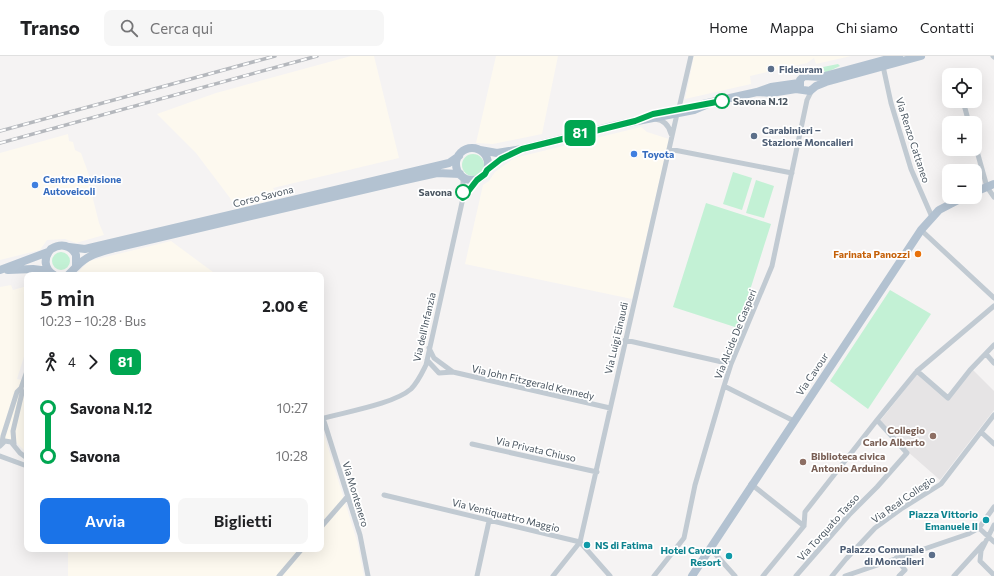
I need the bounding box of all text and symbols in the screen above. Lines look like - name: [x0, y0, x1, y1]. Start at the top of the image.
- search box: [104, 10, 384, 46]
- text: Transo: [20, 16, 80, 39]
- icon: search: [118, 17, 140, 39]
- text: Cerca qui: [150, 19, 213, 37]
- text: Home: [709, 19, 748, 36]
- text: Mappa: [770, 19, 814, 36]
- text: Chi siamo: [836, 19, 898, 36]
- text: Contatti: [920, 19, 974, 36]
- place label: Fideuram: [779, 63, 823, 75]
- marker: Fideuram: [766, 64, 776, 74]
- map controls: [942, 68, 982, 204]
- button: locate: [942, 68, 982, 108]
- marker: Savona N.12: [714, 93, 730, 109]
- place label: Savona N.12: [733, 95, 788, 107]
- street label: Via Renzo Cattaneo: [893, 96, 933, 184]
- button: +: [942, 116, 982, 156]
- line badge: 81: [562, 120, 598, 146]
- text: 81: [573, 124, 588, 141]
- place label: Carabinieri – Stazione Moncalieri: [762, 124, 854, 148]
- marker: Carabinieri – Stazione Moncalieri: [749, 131, 759, 141]
- place label: Toyota: [642, 148, 674, 160]
- marker: Toyota: [629, 149, 639, 159]
- button: −: [942, 164, 982, 204]
- place label: Centro Revisione Autoveicoli: [43, 173, 121, 197]
- marker: Centro Revisione Autoveicoli: [30, 180, 40, 190]
- street label: Corso Savona: [231, 183, 295, 209]
- marker: Savona: [455, 184, 471, 200]
- place label: Savona: [419, 186, 452, 198]
- place label: Farinata Panozzi: [833, 248, 910, 260]
- marker: Farinata Panozzi: [913, 249, 923, 259]
- text: 5 min: [40, 284, 95, 311]
- street label: Via Alcide De Gasperi: [711, 287, 759, 381]
- street label: Via dell'Infanzia: [410, 291, 438, 363]
- text: 2.00 €: [262, 297, 308, 315]
- street label: Via Luigi Einaudi: [602, 301, 630, 375]
- text: 10:23 – 10:28 · Bus: [40, 313, 146, 329]
- street label: Via Cavour: [793, 350, 831, 398]
- icon: walk: [40, 351, 62, 373]
- icon: forward: [82, 351, 104, 373]
- text: 81: [118, 353, 133, 370]
- text: 4: [68, 354, 76, 370]
- street label: Via John Fitzgerald Kennedy: [471, 362, 595, 402]
- text: Savona N.12: [70, 399, 152, 417]
- text: 10:27: [277, 400, 308, 416]
- place label: Collegio Carlo Alberto: [863, 424, 925, 448]
- marker: Collegio Carlo Alberto: [928, 431, 938, 441]
- street label: Via Privata Chiuso: [495, 434, 577, 464]
- text: Savona: [70, 447, 120, 465]
- text: 10:28: [276, 448, 308, 464]
- place label: Biblioteca civica Antonio Arduino: [811, 450, 888, 474]
- marker: Biblioteca civica Antonio Arduino: [798, 457, 808, 467]
- street label: Via Montenero: [340, 460, 372, 528]
- street label: Via Real Collegio: [869, 473, 937, 525]
- street label: Via Torquato Tasso: [795, 491, 861, 563]
- street label: Via Ventiquattro Maggio: [451, 496, 561, 534]
- button: Avvia: [40, 498, 170, 544]
- button: Biglietti: [178, 498, 308, 544]
- place label: Piazza Vittorio Emanuele II: [909, 508, 978, 532]
- marker: Piazza Vittorio Emanuele II: [981, 515, 991, 525]
- place label: NS di Fatima: [595, 539, 653, 551]
- marker: NS di Fatima: [582, 540, 592, 550]
- place label: Palazzo Comunale di Moncalieri: [840, 543, 924, 567]
- place label: Hotel Cavour Resort: [660, 544, 721, 568]
- marker: Palazzo Comunale di Moncalieri: [927, 550, 937, 560]
- marker: Hotel Cavour Resort: [724, 551, 734, 561]

